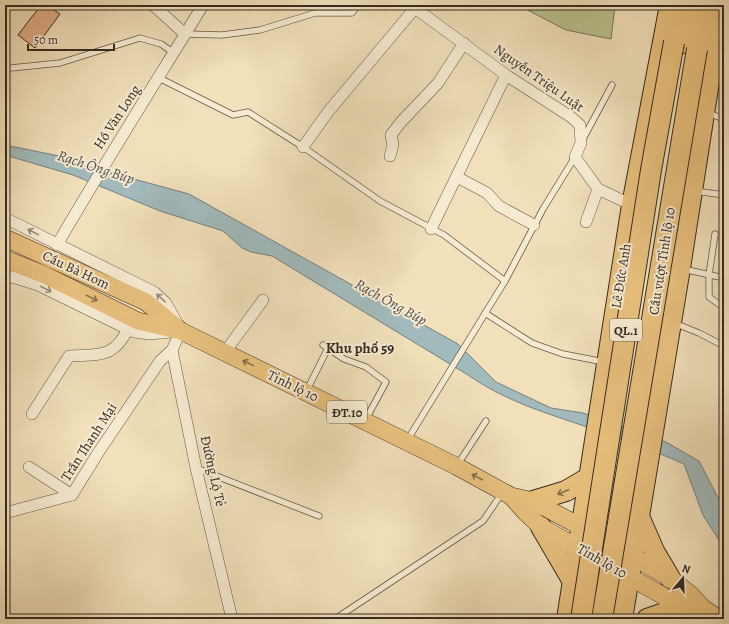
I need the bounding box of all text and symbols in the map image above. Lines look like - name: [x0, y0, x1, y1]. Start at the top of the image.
- scale bar: [28, 26, 114, 52]
- text: 50 m: [34, 32, 58, 48]
- street label: Nguyễn Triệu Luật: [490, 40, 588, 116]
- street label: Hồ Văn Long: [89, 81, 145, 153]
- water label: Rạch Ông Búp: [55, 145, 137, 189]
- street label: Cầu vượt Tỉnh lộ 10: [644, 206, 680, 316]
- one-way arrow: [27, 228, 39, 235]
- street label: Lê Đức Anh: [606, 242, 636, 310]
- street label: Cầu Bà Hom: [39, 246, 113, 294]
- water label: Rạch Ông Búp: [351, 274, 431, 330]
- one-way arrow: [39, 286, 51, 293]
- one-way arrow: [156, 294, 166, 303]
- one-way arrow: [85, 295, 97, 302]
- road number: QL.1: [610, 319, 642, 341]
- district label: Khu phố 59: [326, 338, 394, 358]
- one-way arrow: [242, 359, 254, 367]
- street label: Tỉnh lộ 10: [264, 366, 322, 406]
- street label: Trần Thanh Mại: [57, 399, 121, 485]
- road number: ĐT.10: [327, 401, 367, 423]
- street label: Đường Lộ Tẻ: [196, 434, 230, 508]
- one-way arrow: [472, 473, 484, 480]
- one-way arrow: [557, 489, 569, 496]
- street label: Tỉnh lộ 10: [574, 539, 630, 583]
- north arrow: [663, 558, 703, 598]
- text: N: [680, 561, 692, 577]

